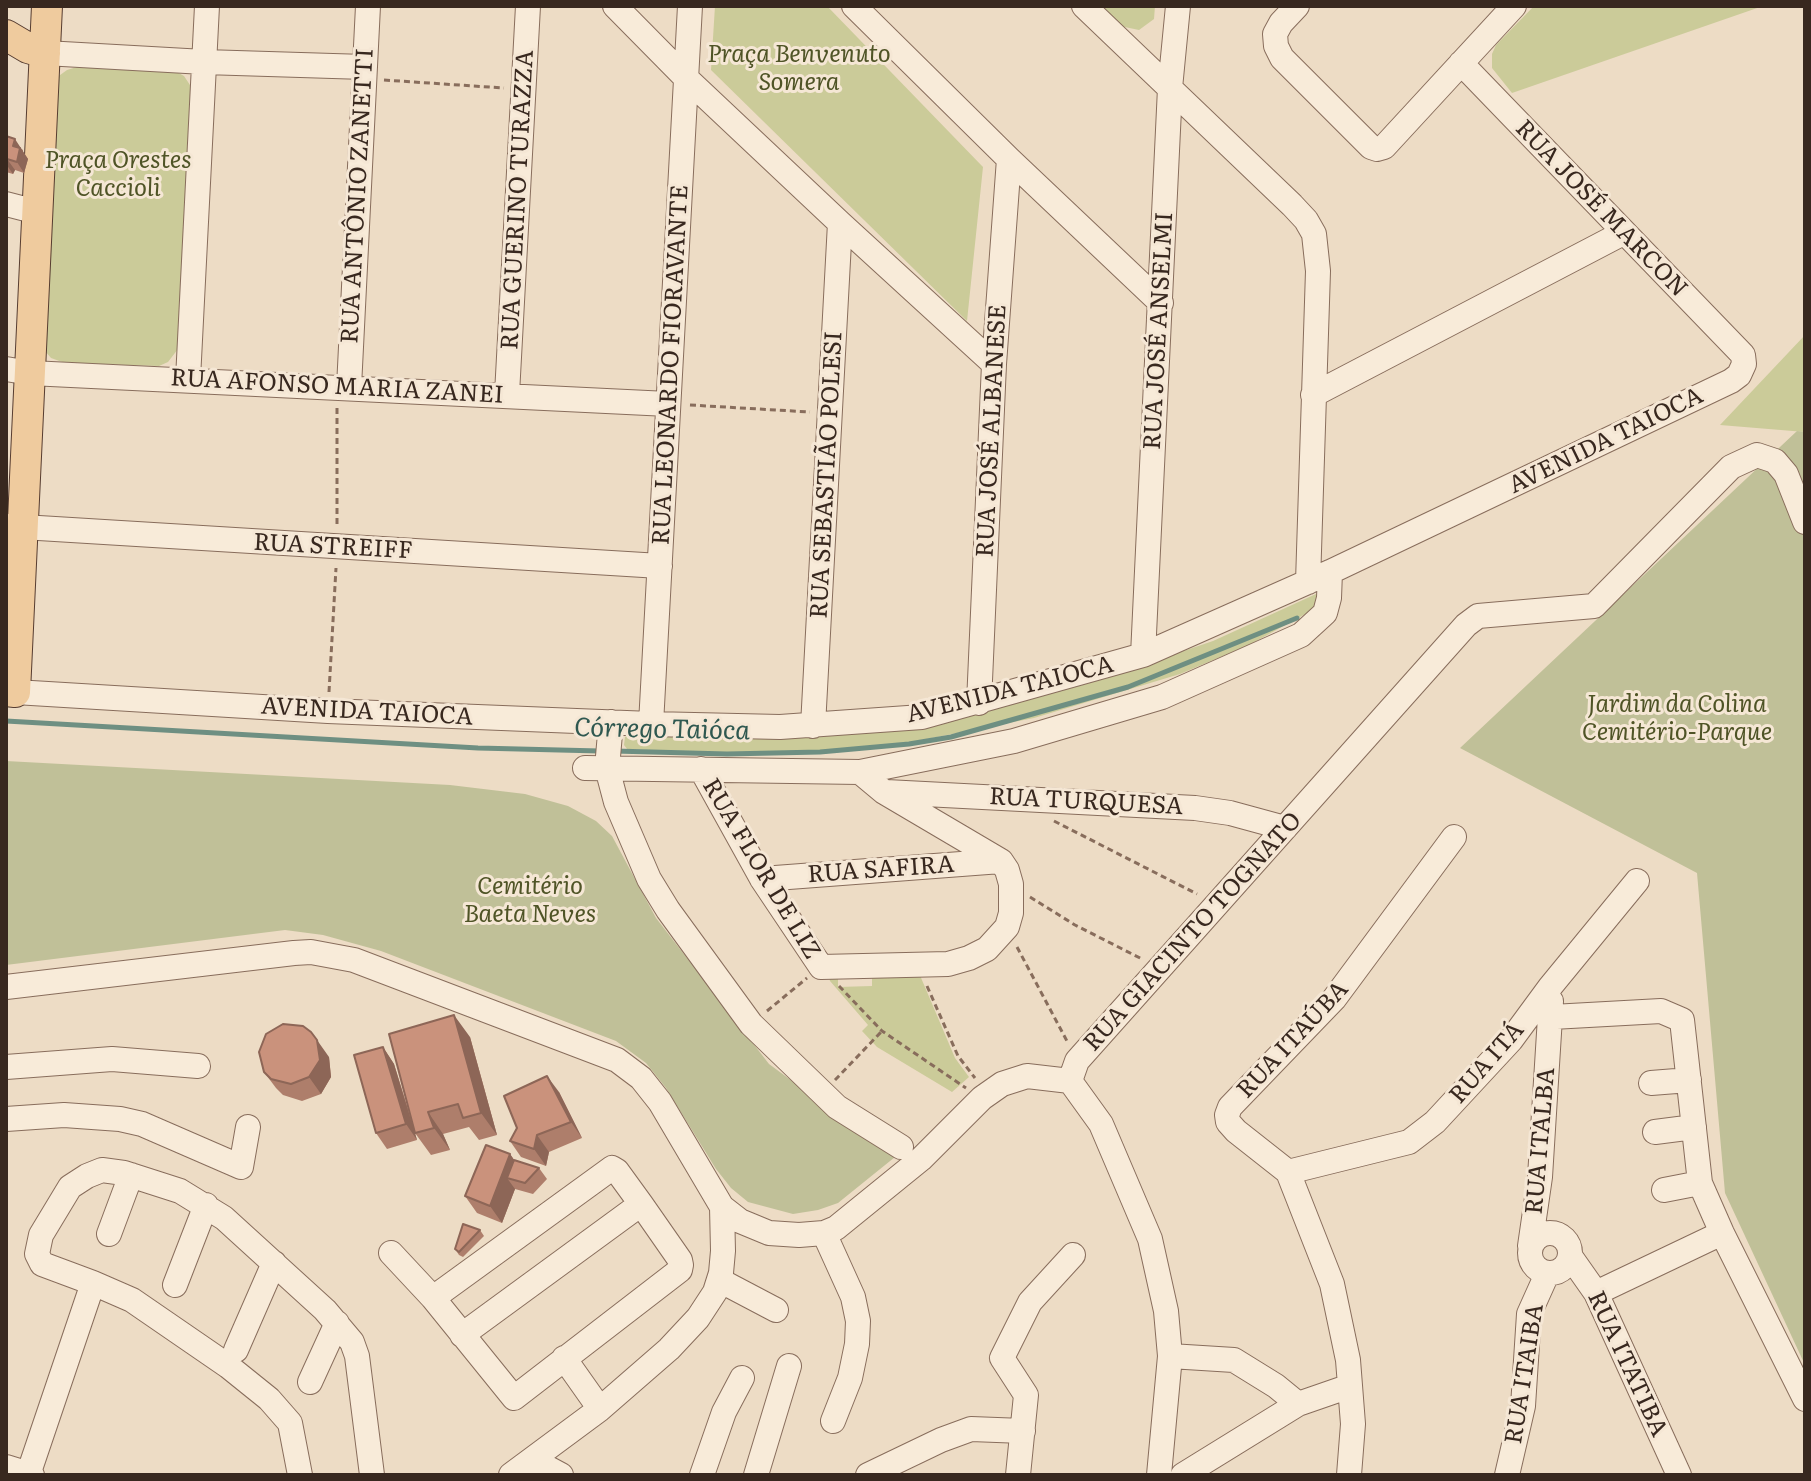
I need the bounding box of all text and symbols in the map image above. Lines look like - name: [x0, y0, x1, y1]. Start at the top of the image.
- park label: Praça Benvenuto Somera: [707, 41, 891, 97]
- street label: RUA ANTÔNIO ZANETTI: [336, 48, 380, 344]
- street label: RUA GUERINO TURAZZA: [496, 49, 540, 351]
- street label: RUA JOSÉ MARCON: [1509, 114, 1693, 304]
- park label: Praça Orestes Caccioli: [45, 147, 191, 203]
- street label: RUA LEONARDO FIORAVANTE: [647, 184, 695, 546]
- street label: RUA JOSÉ ANSELMI: [1138, 211, 1180, 451]
- street label: RUA JOSÉ ALBANESE: [971, 304, 1013, 558]
- street label: RUA SEBASTIÃO POLESI: [805, 331, 849, 619]
- street label: RUA AFONSO MARIA ZANEI: [170, 364, 504, 410]
- street label: AVENIDA TAIOCA: [1504, 381, 1708, 501]
- street label: RUA STREIFF: [253, 528, 413, 566]
- street label: AVENIDA TAIOCA: [903, 650, 1117, 730]
- park label: Jardim da Colina Cemitério-Parque: [1582, 691, 1772, 747]
- street label: AVENIDA TAIOCA: [260, 692, 474, 732]
- water label: Córrego Taióca: [574, 713, 750, 747]
- street label: RUA FLOR DE LIZ: [696, 774, 826, 964]
- street label: RUA TURQUESA: [988, 783, 1184, 821]
- street label: RUA GIACINTO TOGNATO: [1078, 807, 1308, 1057]
- street label: RUA SAFIRA: [807, 851, 955, 889]
- park label: Cemitério Baeta Neves: [464, 873, 596, 929]
- street label: RUA ITAÚBA: [1231, 975, 1355, 1105]
- street label: RUA ITÁ: [1444, 1016, 1530, 1110]
- street label: RUA ITALBA: [1520, 1066, 1562, 1216]
- street label: RUA ITATIBA: [1581, 1287, 1673, 1441]
- street label: RUA ITAIBA: [1500, 1302, 1550, 1446]

